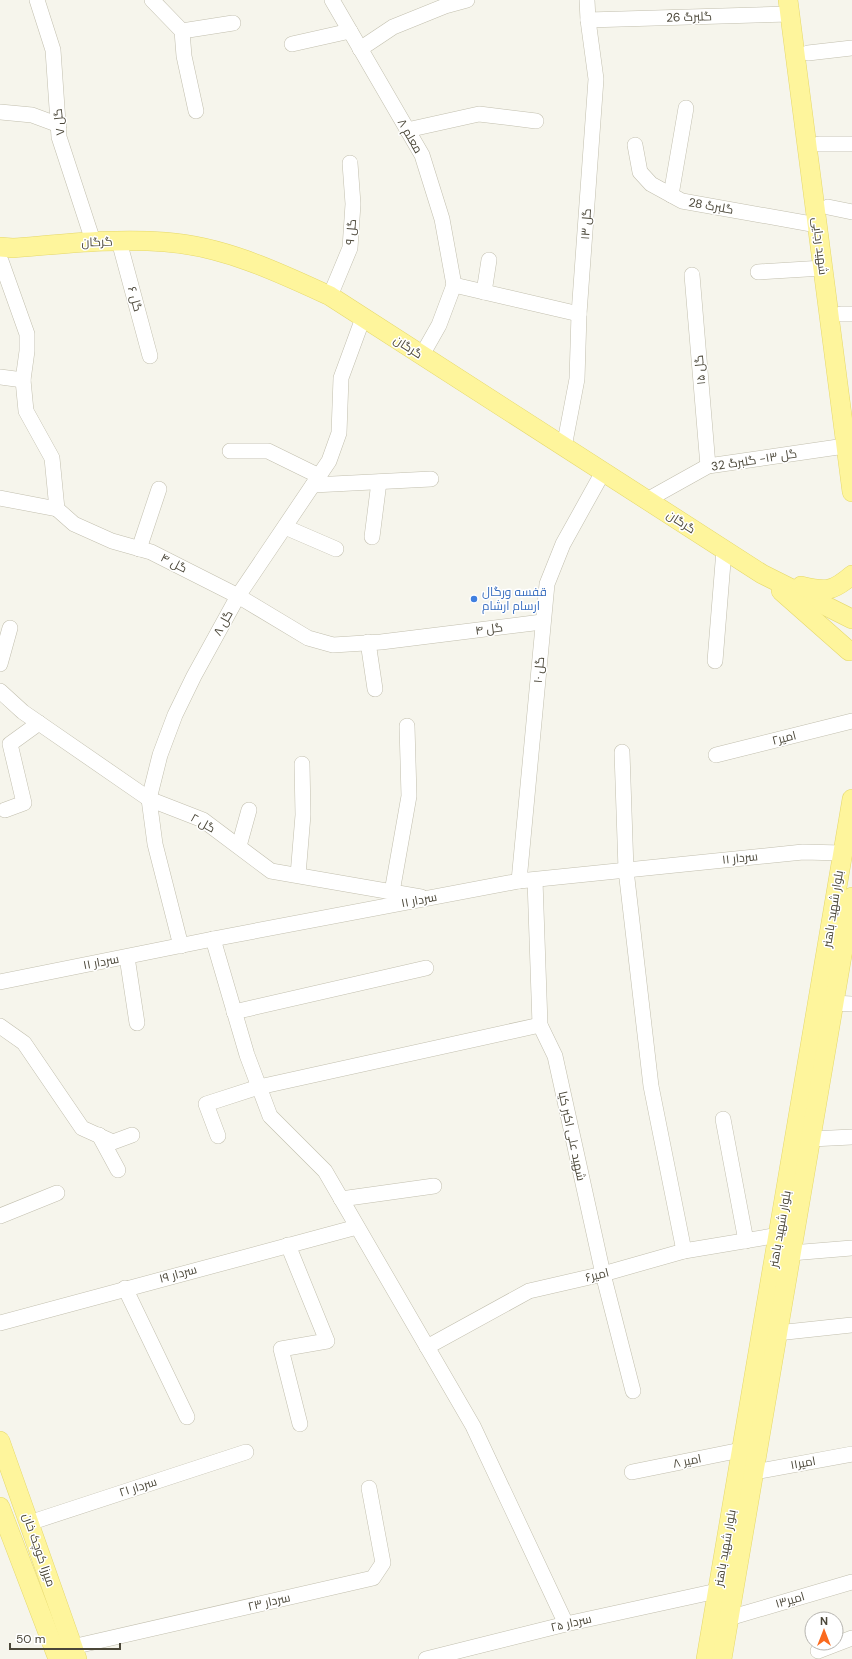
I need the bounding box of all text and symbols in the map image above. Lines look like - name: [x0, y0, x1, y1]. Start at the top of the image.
- street label: گلبرگ 26: [666, 8, 712, 26]
- street label: گل ۷: [50, 108, 68, 136]
- street label: معلم ۸: [394, 116, 426, 156]
- street label: گلبرگ 28: [687, 194, 735, 218]
- street label: گل ۱۳: [577, 208, 595, 240]
- street label: شهید رجایی: [809, 216, 831, 276]
- street label: گل ۹: [342, 218, 360, 246]
- street label: گرگان: [81, 233, 113, 251]
- street label: گل ۶: [124, 285, 146, 313]
- street label: گرگان: [390, 332, 426, 362]
- street label: گل ۱۵: [691, 354, 709, 386]
- street label: گل ۱۳- گلبرگ 32: [710, 445, 798, 475]
- street label: گرگان: [663, 507, 699, 537]
- street label: گل ۴: [158, 550, 190, 576]
- place label: قفسه ورگال ارسام ارشام: [482, 584, 547, 614]
- marker: قفسه ورگال ارسام ارشام: [469, 594, 479, 604]
- street label: گل ۸: [209, 607, 237, 639]
- street label: گل ۴: [474, 619, 504, 639]
- street label: گل ۱۰: [530, 656, 548, 684]
- street label: امیر۲: [770, 727, 798, 749]
- street label: گل ۲: [188, 810, 218, 836]
- street label: سردار ۱۱: [721, 848, 759, 868]
- street label: بلوار شهید باهنر: [819, 869, 847, 950]
- street label: سردار ۱۱: [400, 889, 438, 911]
- street label: سردار ۱۱: [82, 951, 120, 973]
- street label: شهید علی اکبر کیا: [555, 1090, 589, 1182]
- street label: بلوار شهید باهنر: [765, 1189, 795, 1270]
- street label: سردار ۱۹: [157, 1261, 199, 1287]
- street label: امیر۶: [584, 1264, 610, 1286]
- street label: امیر ۸: [671, 1450, 703, 1472]
- street label: امیر۱۱: [789, 1453, 817, 1473]
- street label: سردار ۲۱: [117, 1473, 159, 1501]
- street label: بلوار شهید باهنر: [710, 1508, 740, 1589]
- street label: میرزا کوچک خان: [18, 1511, 59, 1589]
- street label: امیر۱۳: [773, 1588, 807, 1612]
- street label: سردار ۲۳: [246, 1589, 292, 1615]
- street label: سردار ۲۵: [549, 1611, 593, 1635]
- north arrow: [804, 1611, 844, 1651]
- text: N: [820, 1614, 828, 1628]
- scale bar: [10, 1625, 120, 1651]
- text: 50 m: [16, 1631, 45, 1647]

